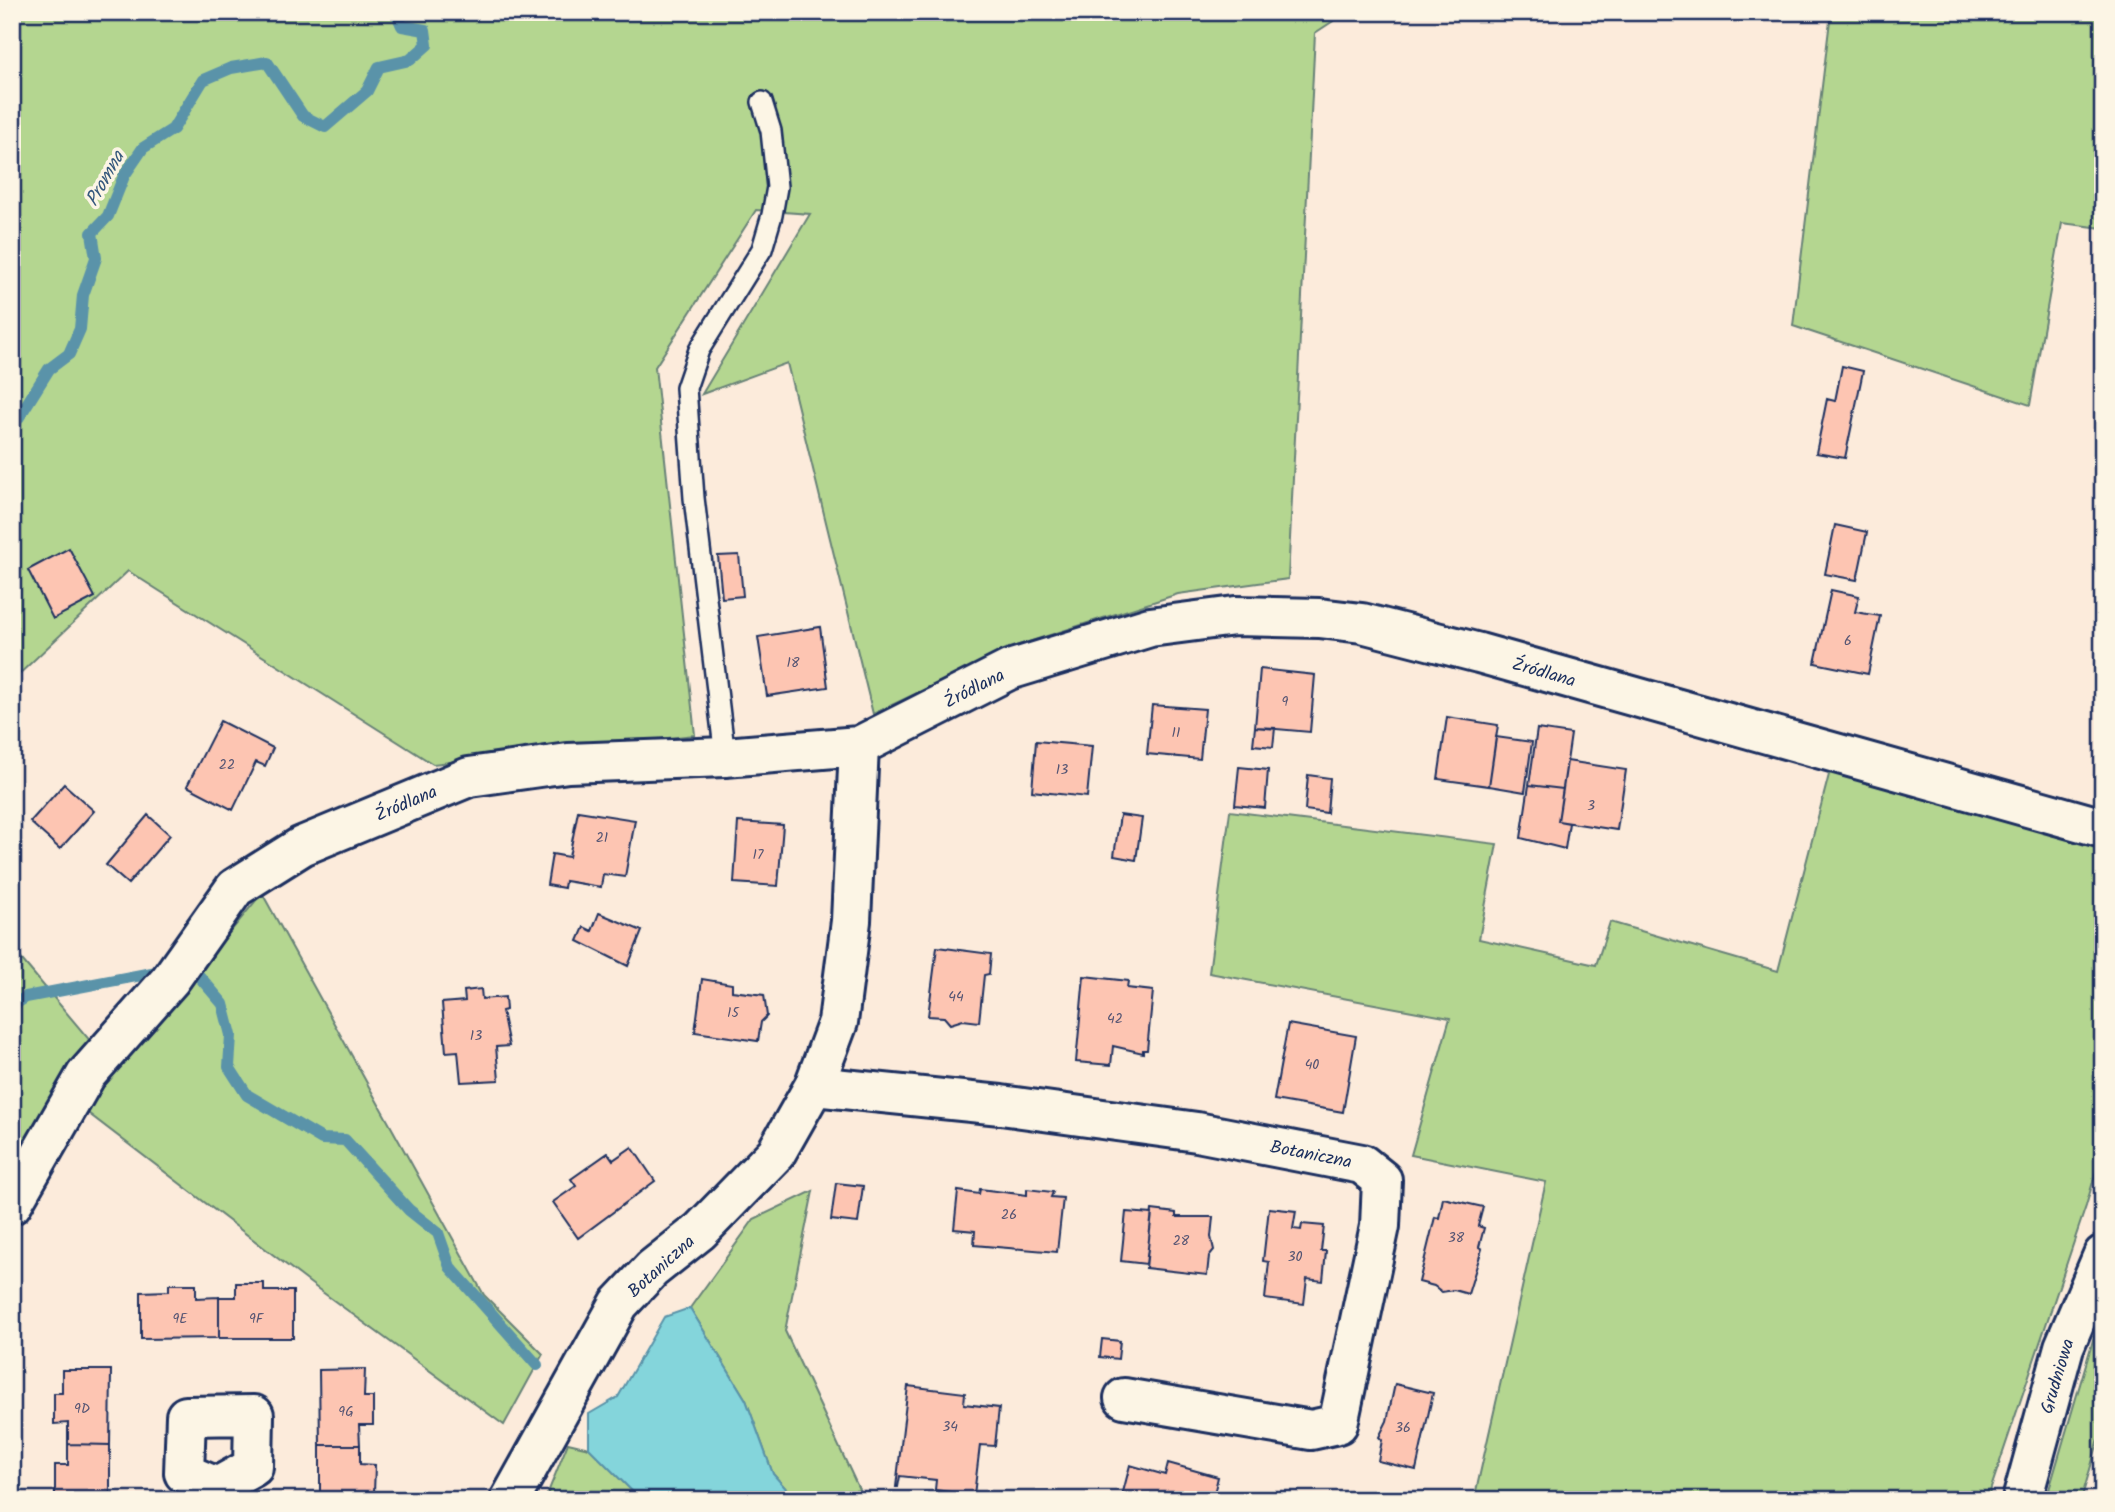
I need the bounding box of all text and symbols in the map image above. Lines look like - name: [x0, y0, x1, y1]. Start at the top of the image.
- water label: Promna: [78, 145, 134, 212]
- house number: 6: [1844, 630, 1852, 652]
- street label: Źródlana: [1508, 651, 1579, 696]
- house number: 18: [787, 652, 800, 674]
- street label: Źródlana: [939, 662, 1010, 717]
- house number: 9: [1282, 691, 1289, 713]
- house number: 11: [1172, 722, 1180, 744]
- house number: 22: [219, 754, 235, 776]
- house number: 13: [1056, 759, 1068, 781]
- street label: Źródlana: [371, 778, 442, 830]
- house number: 3: [1587, 795, 1595, 817]
- house number: 21: [596, 827, 608, 849]
- house number: 17: [753, 844, 764, 866]
- house number: 44: [948, 986, 964, 1008]
- house number: 15: [727, 1002, 740, 1024]
- house number: 42: [1107, 1008, 1123, 1030]
- house number: 13: [470, 1025, 482, 1047]
- house number: 40: [1305, 1054, 1319, 1076]
- street label: Botaniczna: [1267, 1133, 1354, 1178]
- house number: 26: [1001, 1204, 1017, 1226]
- house number: 38: [1448, 1227, 1465, 1249]
- street label: Botaniczna: [622, 1229, 703, 1306]
- house number: 28: [1173, 1230, 1190, 1252]
- house number: 30: [1288, 1246, 1303, 1268]
- house number: 9E: [172, 1308, 188, 1330]
- house number: 9F: [249, 1308, 265, 1330]
- street label: Grudniowa: [2033, 1335, 2084, 1418]
- house number: 9D: [74, 1398, 90, 1420]
- house number: 9G: [338, 1401, 354, 1423]
- house number: 34: [942, 1416, 958, 1438]
- house number: 36: [1395, 1417, 1411, 1439]

